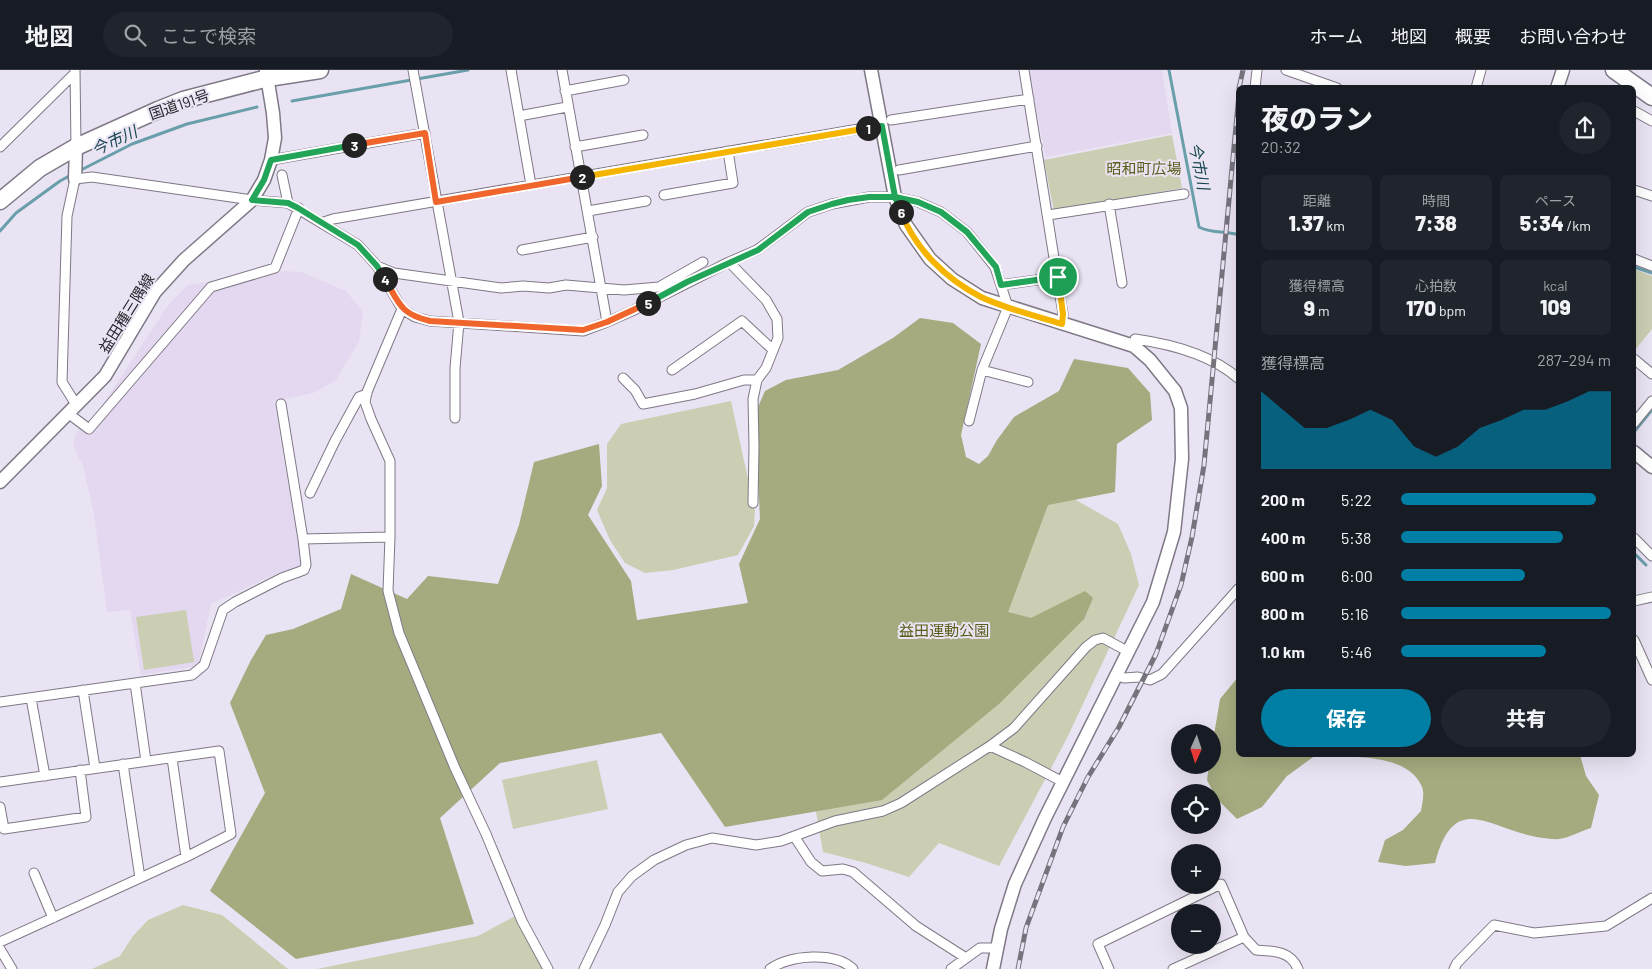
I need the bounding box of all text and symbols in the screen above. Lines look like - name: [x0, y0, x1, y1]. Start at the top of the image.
- search box: [103, 12, 453, 57]
- text: 地図: [25, 21, 73, 50]
- icon: search: [121, 21, 149, 49]
- text: ここで検索: [161, 24, 256, 47]
- text: ホーム: [1310, 25, 1363, 47]
- text: 地図: [1391, 25, 1427, 47]
- text: 概要: [1455, 25, 1491, 47]
- text: お問い合わせ: [1519, 25, 1627, 47]
- street label: 国道191号: [146, 85, 212, 123]
- text: 夜のラン: [1261, 101, 1373, 135]
- button: share: [1559, 102, 1611, 154]
- pin: 1: [856, 116, 880, 140]
- water label: 今市川: [88, 120, 142, 159]
- text: 1: [866, 120, 871, 137]
- pin: 3: [342, 132, 366, 158]
- text: 3: [351, 137, 358, 154]
- text: 20:32: [1261, 137, 1301, 156]
- water label: 今市川: [1186, 141, 1214, 193]
- park label: 昭和町広場: [1106, 159, 1182, 177]
- pin: 2: [570, 164, 594, 190]
- text: 2: [579, 169, 586, 186]
- text: 距離: [1303, 192, 1331, 209]
- text: 時間: [1422, 192, 1450, 209]
- text: ペース: [1535, 192, 1576, 209]
- pin: 6: [888, 200, 914, 224]
- text: 6: [898, 204, 905, 221]
- text: 1.37: [1288, 210, 1324, 235]
- text: 7:38: [1415, 210, 1457, 235]
- text: 5:34: [1520, 210, 1564, 235]
- text: km: [1324, 217, 1345, 234]
- text: /km: [1564, 217, 1591, 234]
- pin: [1037, 256, 1079, 298]
- icon: arrive: [1044, 263, 1072, 291]
- pin: 4: [372, 266, 398, 292]
- street label: 益田種三隅線: [95, 270, 157, 356]
- text: 4: [381, 271, 390, 288]
- text: 獲得標高: [1289, 277, 1345, 294]
- text: 心拍数: [1415, 277, 1457, 294]
- text: kcal: [1543, 277, 1568, 294]
- pin: 5: [636, 290, 660, 316]
- text: 109: [1540, 294, 1571, 319]
- text: 5: [645, 295, 652, 312]
- text: 9: [1304, 295, 1315, 320]
- text: 170: [1406, 295, 1436, 320]
- text: m: [1315, 302, 1329, 319]
- text: bpm: [1436, 302, 1466, 319]
- text: 287–294 m: [1537, 350, 1611, 369]
- text: 獲得標高: [1261, 353, 1325, 372]
- text: 200 m: [1261, 490, 1305, 509]
- text: 5:22: [1341, 490, 1372, 509]
- text: 400 m: [1261, 528, 1305, 547]
- text: 5:38: [1341, 528, 1371, 547]
- text: 600 m: [1261, 566, 1304, 585]
- text: 6:00: [1341, 566, 1373, 585]
- text: 800 m: [1261, 604, 1304, 623]
- text: 5:16: [1341, 604, 1369, 623]
- park label: 益田運動公園: [899, 621, 989, 639]
- text: 1.0 km: [1261, 642, 1305, 661]
- text: 5:46: [1341, 642, 1372, 661]
- button: 保存: [1261, 689, 1431, 747]
- button: 共有: [1441, 689, 1611, 747]
- north arrow: [1171, 724, 1221, 774]
- map controls: [1171, 724, 1221, 954]
- button: locate: [1171, 784, 1221, 834]
- button: +: [1171, 844, 1221, 894]
- button: −: [1171, 904, 1221, 954]

